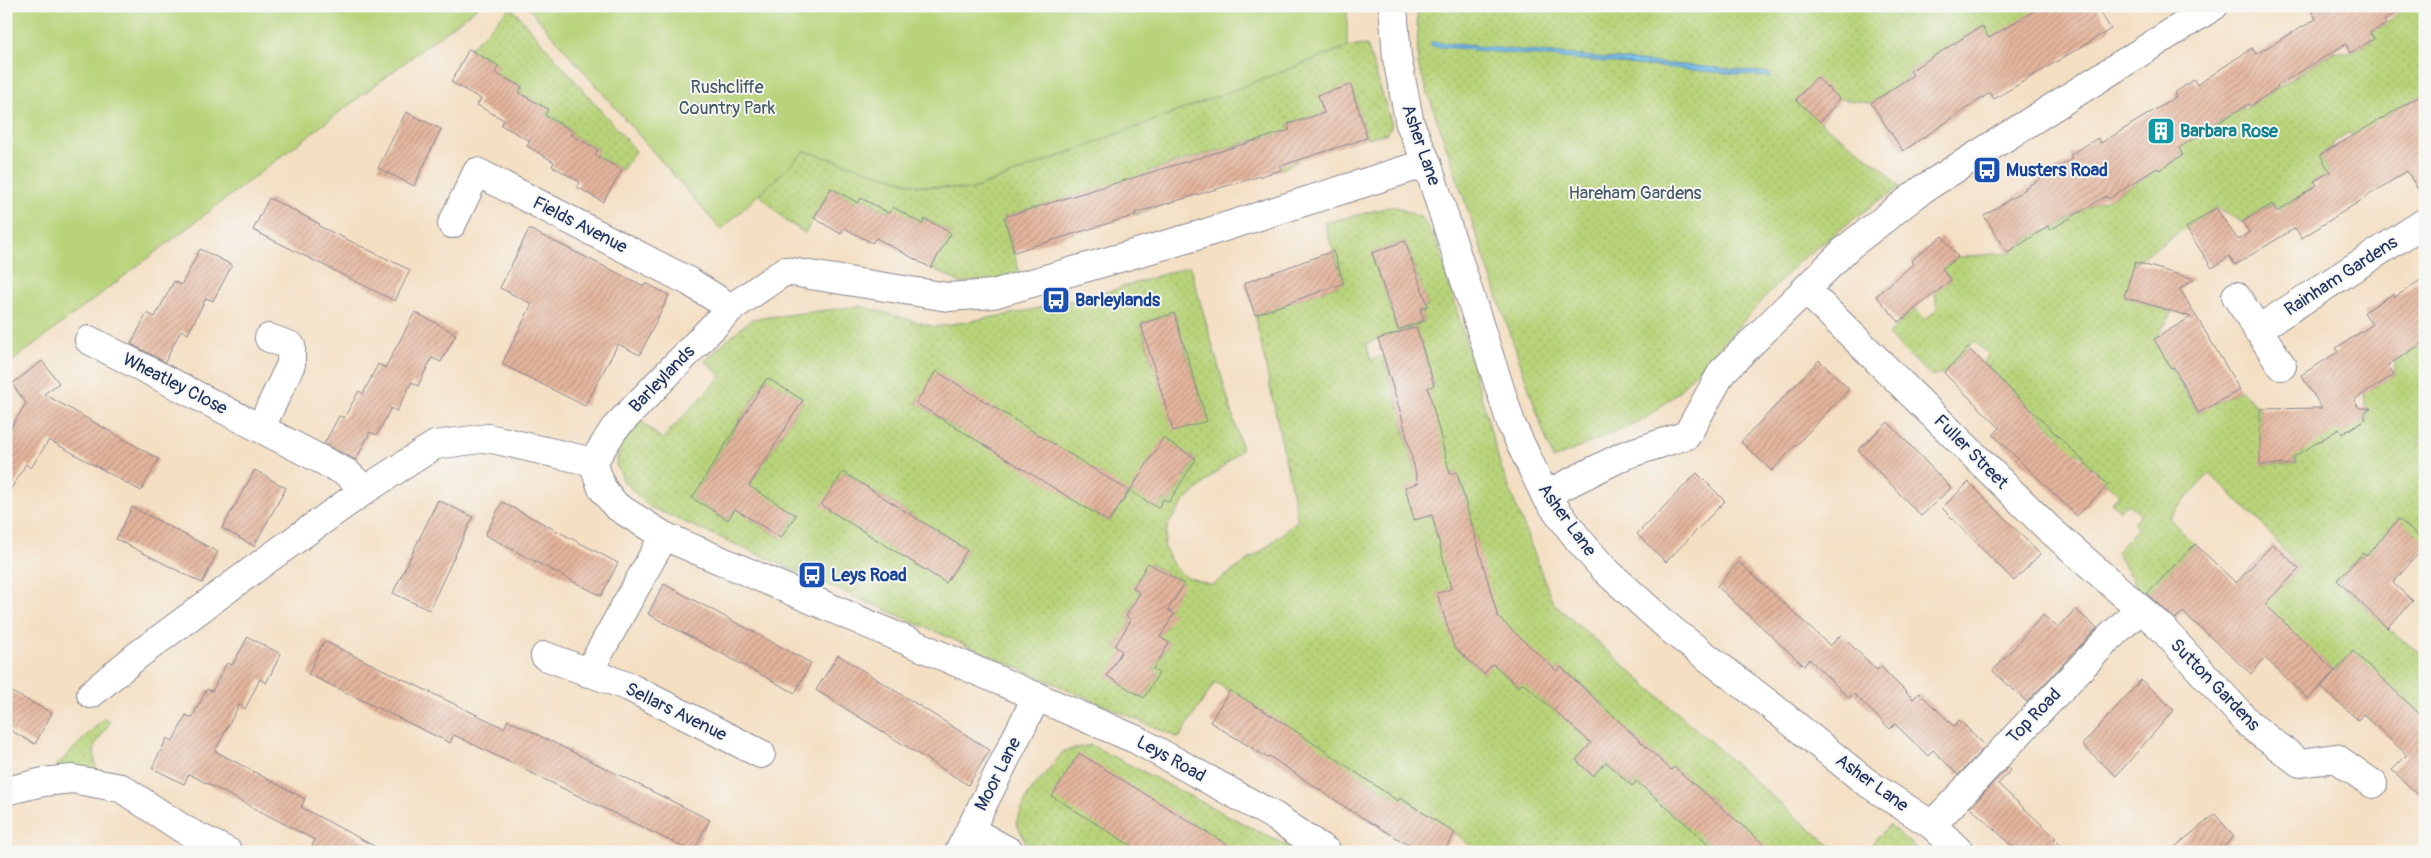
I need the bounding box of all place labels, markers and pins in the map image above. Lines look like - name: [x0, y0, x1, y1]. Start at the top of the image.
- building icon: Barbara Rose: [2146, 116, 2176, 146]
- place label: Barbara Rose: [2180, 120, 2279, 143]
- bus stop icon: Musters Road: [1972, 155, 2002, 185]
- place label: Musters Road: [2006, 159, 2108, 182]
- bus stop icon: Barleylands: [1041, 285, 1071, 315]
- place label: Barleylands: [1075, 289, 1161, 312]
- bus stop icon: Leys Road: [797, 560, 827, 590]
- place label: Leys Road: [831, 564, 907, 587]

